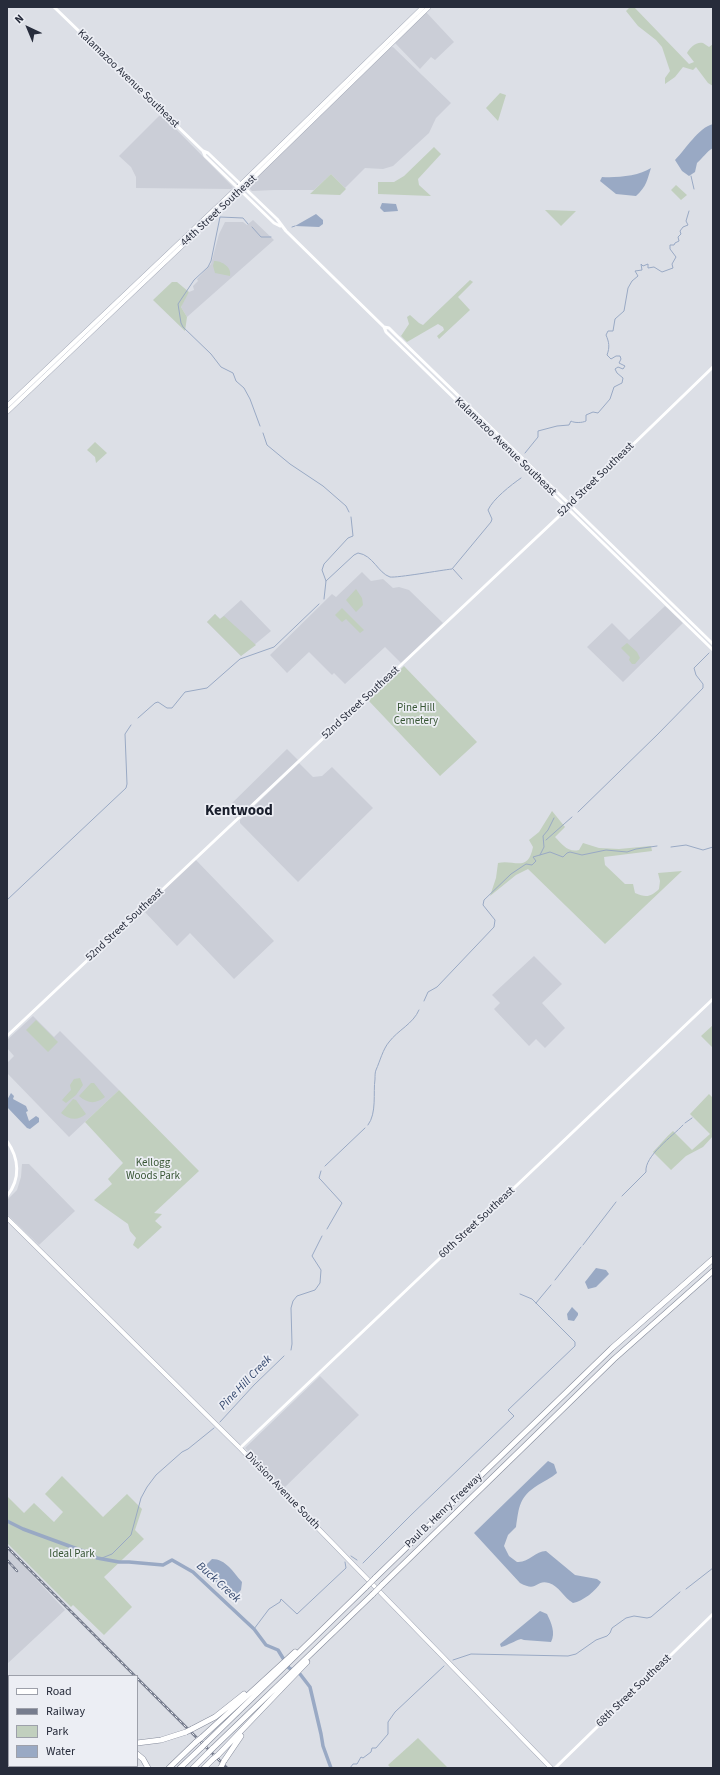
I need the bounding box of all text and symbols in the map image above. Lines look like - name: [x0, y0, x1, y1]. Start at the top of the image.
- north arrow: [8, 8, 48, 48]
- text: N: [11, 11, 27, 27]
- street label: Kalamazoo Avenue Southeast: [74, 27, 182, 131]
- street label: 44th Street Southeast: [178, 172, 260, 250]
- street label: Kalamazoo Avenue Southeast: [451, 395, 559, 499]
- street label: 52nd Street Southeast: [555, 440, 637, 520]
- street label: 52nd Street Southeast: [319, 664, 403, 742]
- park label: Pine Hill Cemetery: [394, 702, 438, 728]
- district label: Kentwood: [205, 803, 273, 821]
- street label: 52nd Street Southeast: [83, 886, 167, 964]
- park label: Kellogg Woods Park: [126, 1157, 180, 1183]
- street label: 60th Street Southeast: [436, 1184, 518, 1262]
- water label: Pine Hill Creek: [216, 1353, 276, 1413]
- street label: Division Avenue South: [242, 1450, 322, 1532]
- street label: Paul B. Henry Freeway: [403, 1471, 485, 1551]
- park label: Ideal Park: [49, 1548, 95, 1562]
- water label: Buck Creek: [193, 1560, 243, 1606]
- street label: 68th Street Southeast: [594, 1652, 674, 1730]
- legend: [8, 1675, 138, 1767]
- text: Road: [46, 1683, 72, 1700]
- text: Railway: [46, 1703, 85, 1720]
- text: Park: [46, 1723, 68, 1740]
- text: Water: [46, 1743, 75, 1760]

